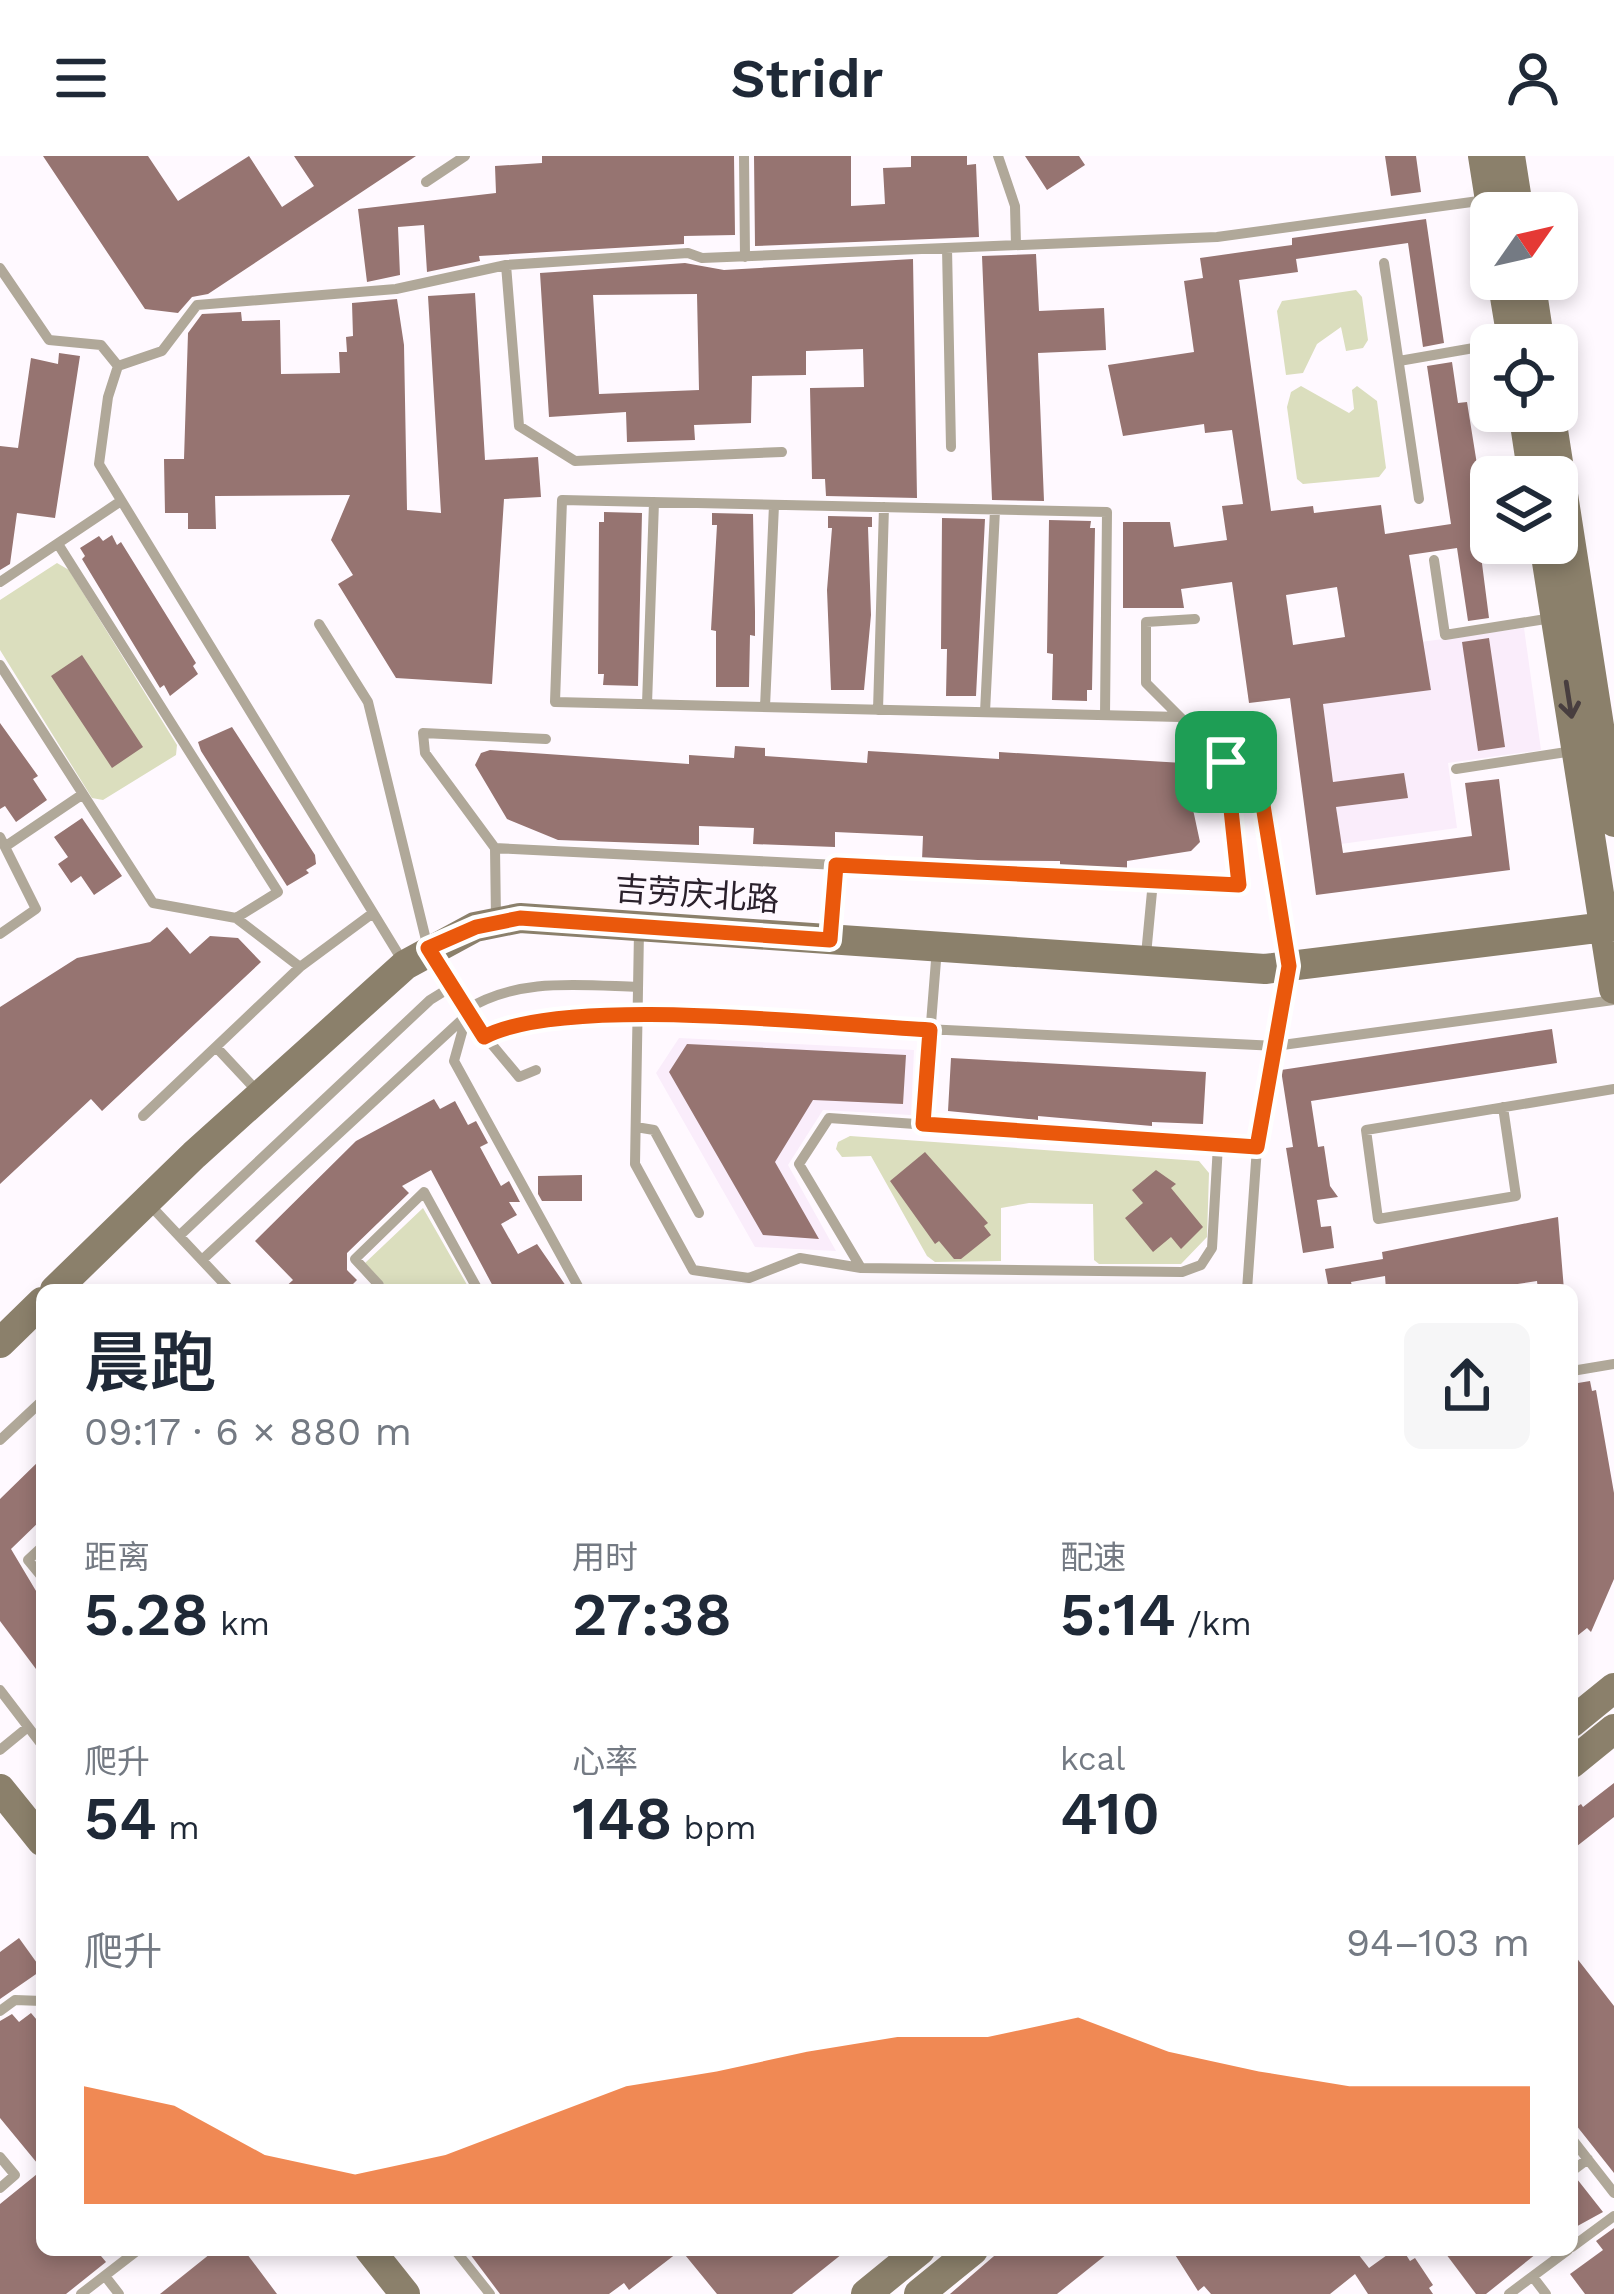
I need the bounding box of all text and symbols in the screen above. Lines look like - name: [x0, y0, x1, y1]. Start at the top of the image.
- icon: menu: [48, 45, 114, 111]
- icon: person: [1500, 45, 1566, 111]
- text: Stridr: [731, 47, 883, 110]
- north arrow: [1470, 192, 1578, 300]
- map controls: [1470, 192, 1578, 564]
- button: locate: [1470, 324, 1578, 432]
- button: layers: [1470, 456, 1578, 564]
- one-way arrow: [1558, 680, 1581, 719]
- pin: [1175, 711, 1277, 813]
- icon: arrive: [1193, 729, 1259, 795]
- street label: 吉劳庆北路: [613, 869, 781, 919]
- button: share: [1404, 1323, 1530, 1449]
- text: 晨跑: [84, 1325, 216, 1402]
- text: 09:17 · 6 × 880 m: [84, 1409, 412, 1454]
- text: 距离: [84, 1538, 150, 1577]
- text: 用时: [572, 1538, 638, 1577]
- text: 配速: [1060, 1538, 1126, 1577]
- text: 5.28: [84, 1579, 209, 1650]
- text: 27:38: [572, 1579, 732, 1650]
- text: 5:14: [1060, 1579, 1176, 1650]
- text: km: [209, 1604, 270, 1643]
- text: /km: [1176, 1604, 1252, 1643]
- text: kcal: [1060, 1739, 1125, 1778]
- text: 爬升: [84, 1742, 150, 1781]
- text: 心率: [572, 1742, 638, 1781]
- text: 410: [1060, 1778, 1160, 1849]
- text: 54: [84, 1783, 157, 1854]
- text: 148: [572, 1783, 672, 1854]
- text: m: [157, 1808, 200, 1847]
- text: bpm: [672, 1808, 756, 1847]
- text: 94–103 m: [1346, 1920, 1530, 1965]
- text: 爬升: [84, 1929, 162, 1974]

